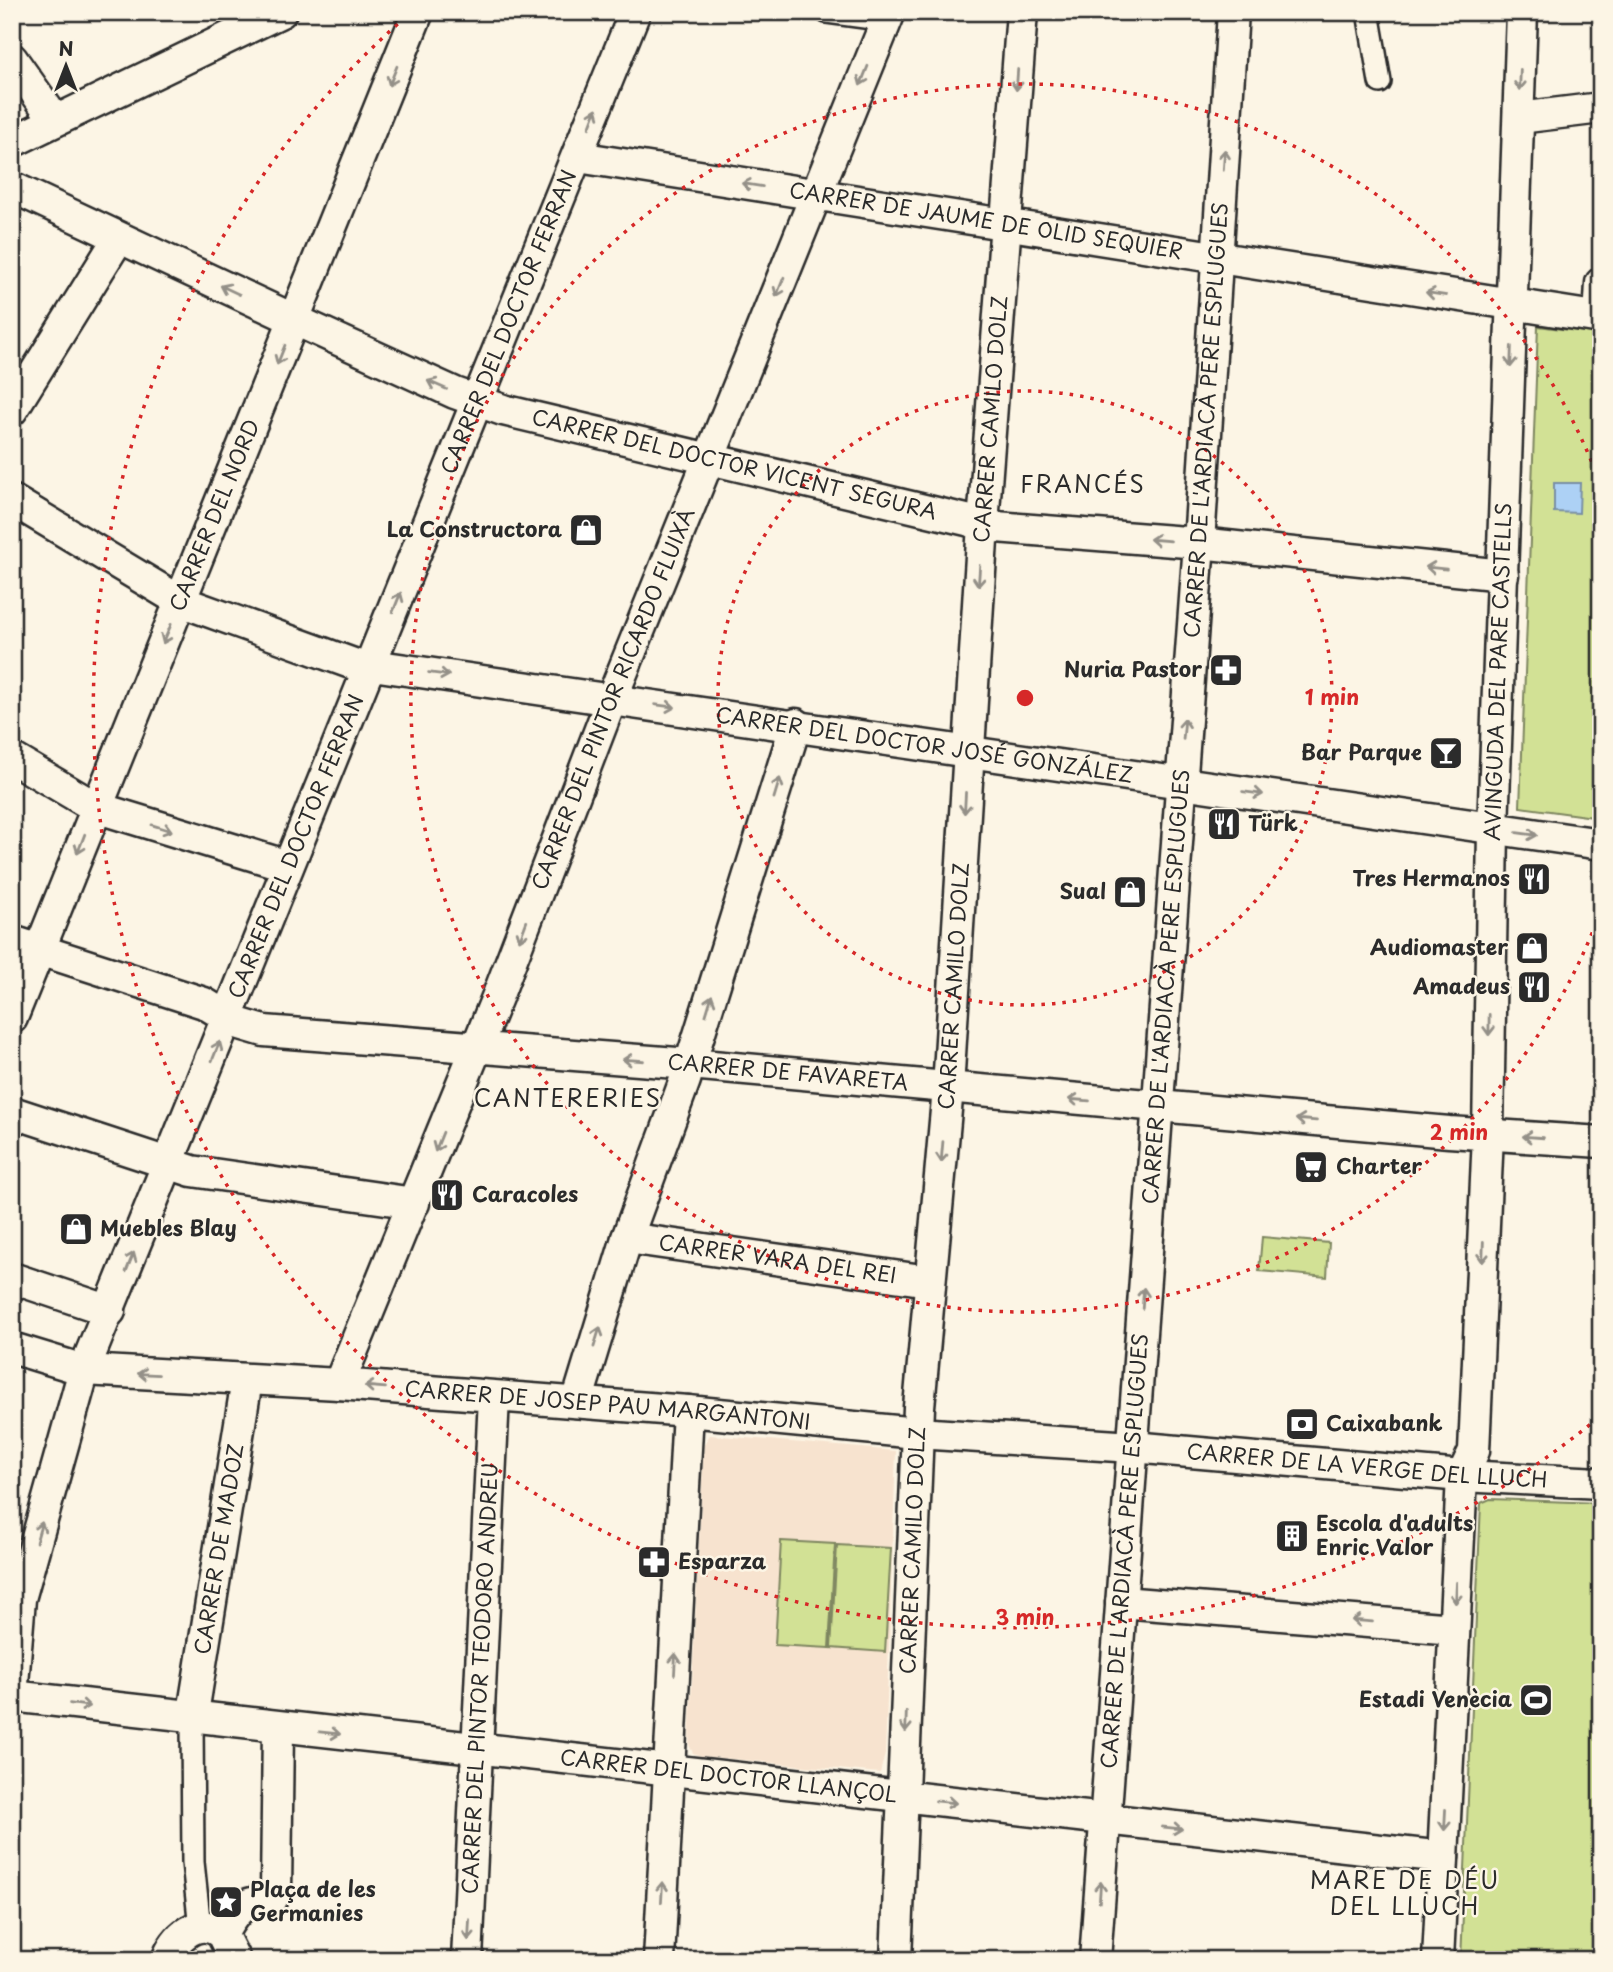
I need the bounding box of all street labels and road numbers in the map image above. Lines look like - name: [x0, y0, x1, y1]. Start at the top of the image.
- street label: CARRER DEL DOCTOR FERRAN: [431, 164, 583, 478]
- street label: CARRER DE JAUME DE OLID SEQUIER: [787, 172, 1185, 266]
- street label: CARRER DE L'ARDIACÀ PERE ESPLUGUES: [1174, 201, 1235, 639]
- street label: CARRER CAMILO DOLZ: [964, 294, 1014, 544]
- street label: CARRER DEL DOCTOR VICENT SEGURA: [529, 399, 940, 526]
- street label: CARRER DEL NORD: [160, 414, 266, 616]
- street label: CARRER DEL PINTOR RICARDO FLUIXÀ: [522, 502, 702, 894]
- street label: AVINGUDA DEL PARE CASTELLS: [1475, 502, 1519, 841]
- street label: CARRER DEL DOCTOR FERRAN: [218, 689, 371, 1003]
- street label: CARRER DEL DOCTOR JOSÉ GONZÁLEZ: [714, 697, 1135, 790]
- street label: CARRER DE L'ARDIACÀ PERE ESPLUGUES: [1133, 768, 1196, 1205]
- street label: CARRER CAMILO DOLZ: [928, 861, 976, 1111]
- street label: CARRER DE FAVARETA: [666, 1044, 910, 1097]
- street label: CARRER VARA DEL REI: [657, 1225, 899, 1290]
- street label: CARRER DE L'ARDIACÀ PERE ESPLUGUES: [1091, 1332, 1155, 1770]
- street label: CARRER DE JOSEP PAU MARGANTONI: [403, 1371, 812, 1437]
- street label: CARRER CAMILO DOLZ: [890, 1426, 932, 1675]
- street label: CARRER DE LA VERGE DEL LLUCH: [1185, 1434, 1548, 1494]
- street label: CARRER DE MADOZ: [185, 1441, 250, 1657]
- street label: CARRER DEL PINTOR TEODORO ANDREU: [452, 1462, 505, 1895]
- street label: CARRER DEL DOCTOR LLANÇOL: [558, 1740, 899, 1809]

